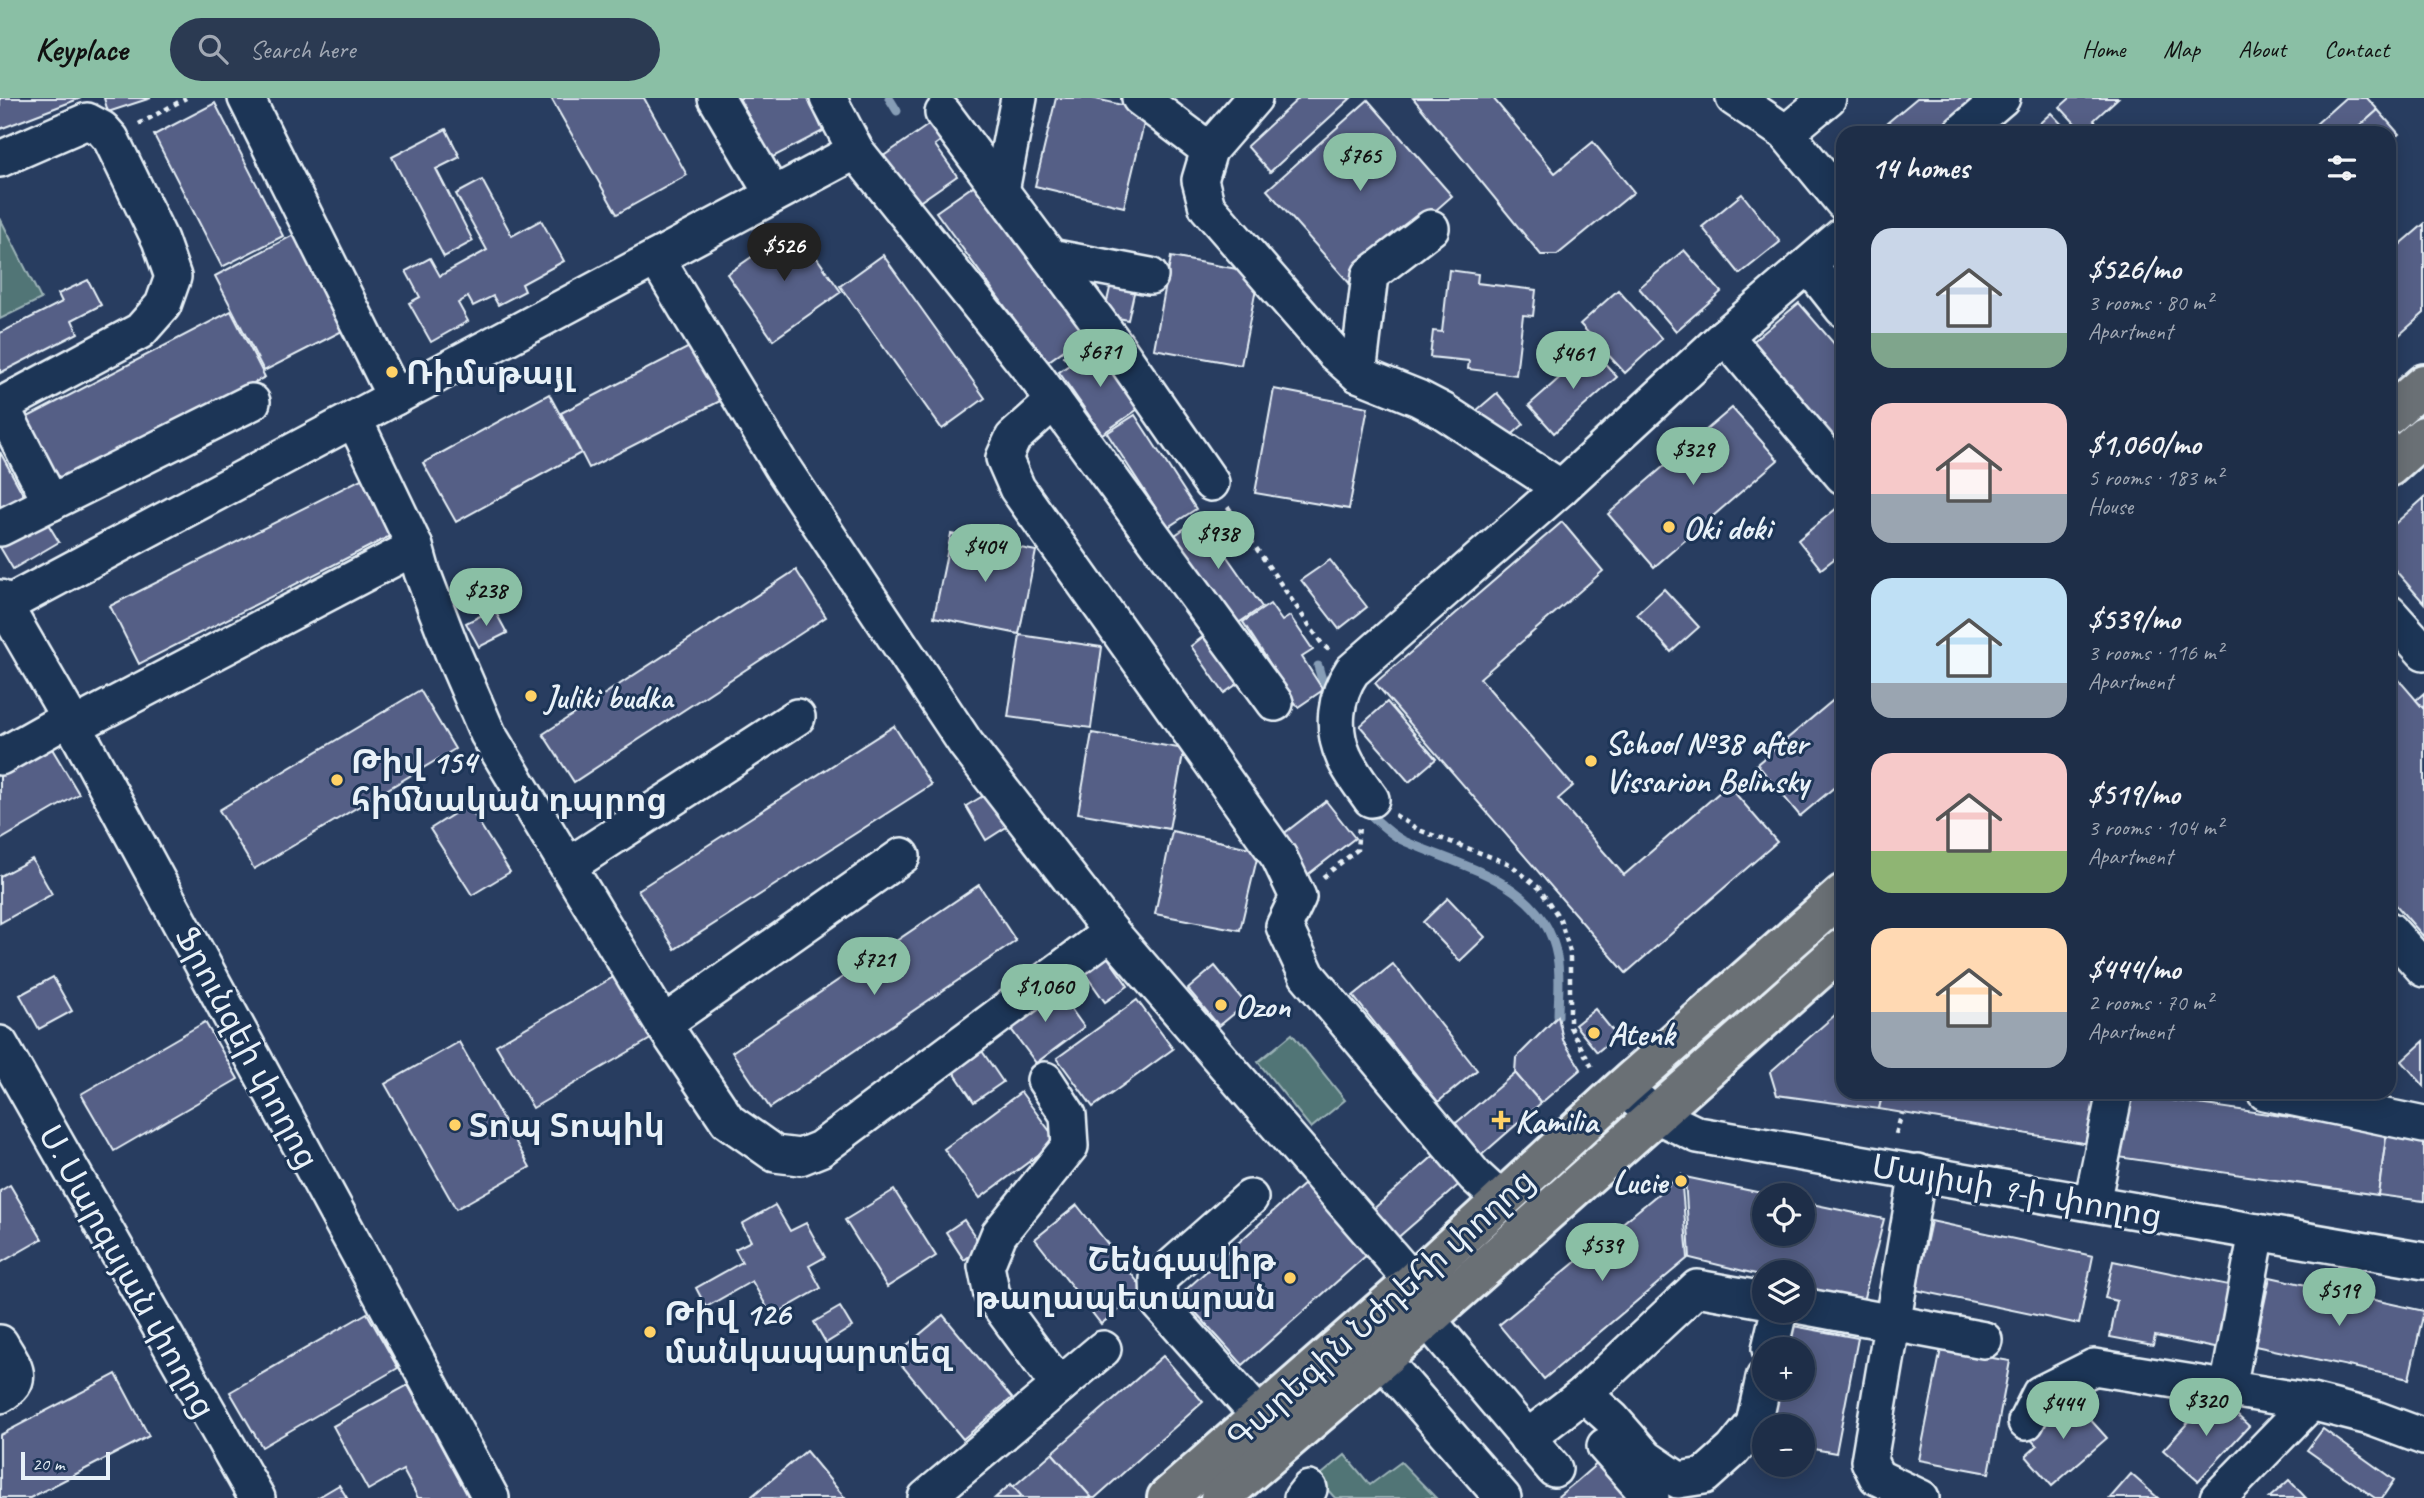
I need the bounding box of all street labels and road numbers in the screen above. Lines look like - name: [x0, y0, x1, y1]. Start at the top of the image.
- street label: Ֆրունզեի փողոց: [166, 919, 329, 1176]
- street label: Ս. Սարգսյան փողոց: [29, 1117, 225, 1426]
- street label: Մայիսի 9-ի փողոց: [1868, 1145, 2165, 1237]
- street label: Գարեգին Նժդեհի փողոց: [1218, 1159, 1543, 1458]

